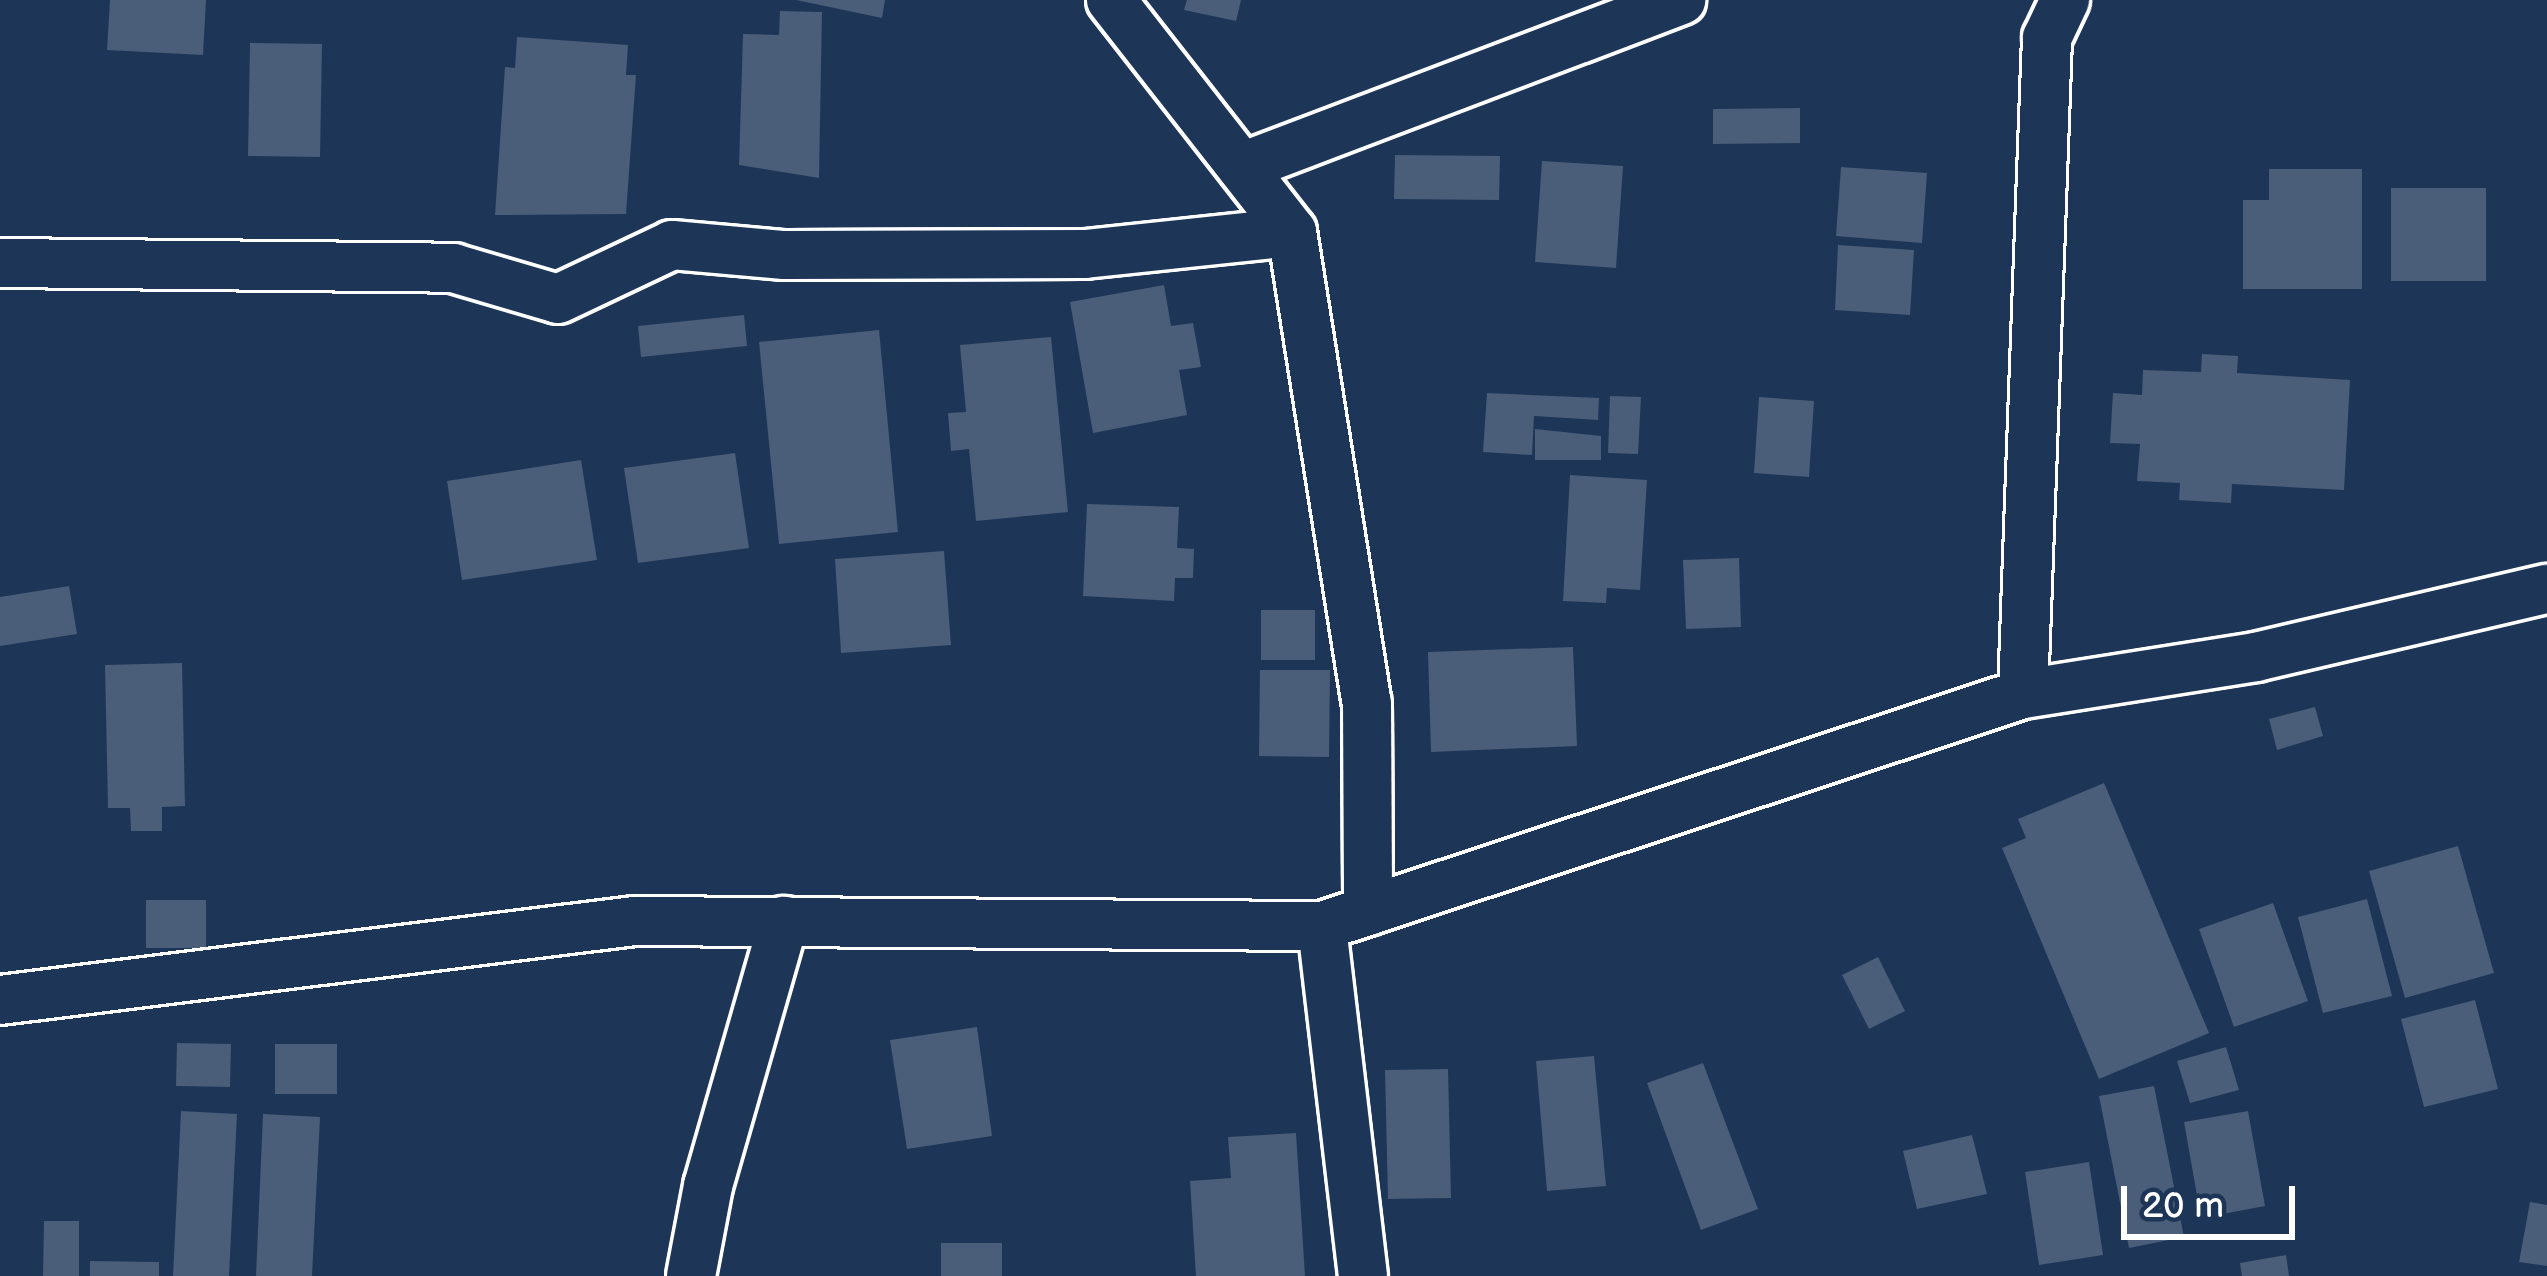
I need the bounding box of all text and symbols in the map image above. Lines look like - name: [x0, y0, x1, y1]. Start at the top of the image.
- scale bar: [2127, 1162, 2301, 1236]
- text: 20 m: [2142, 1185, 2224, 1228]

